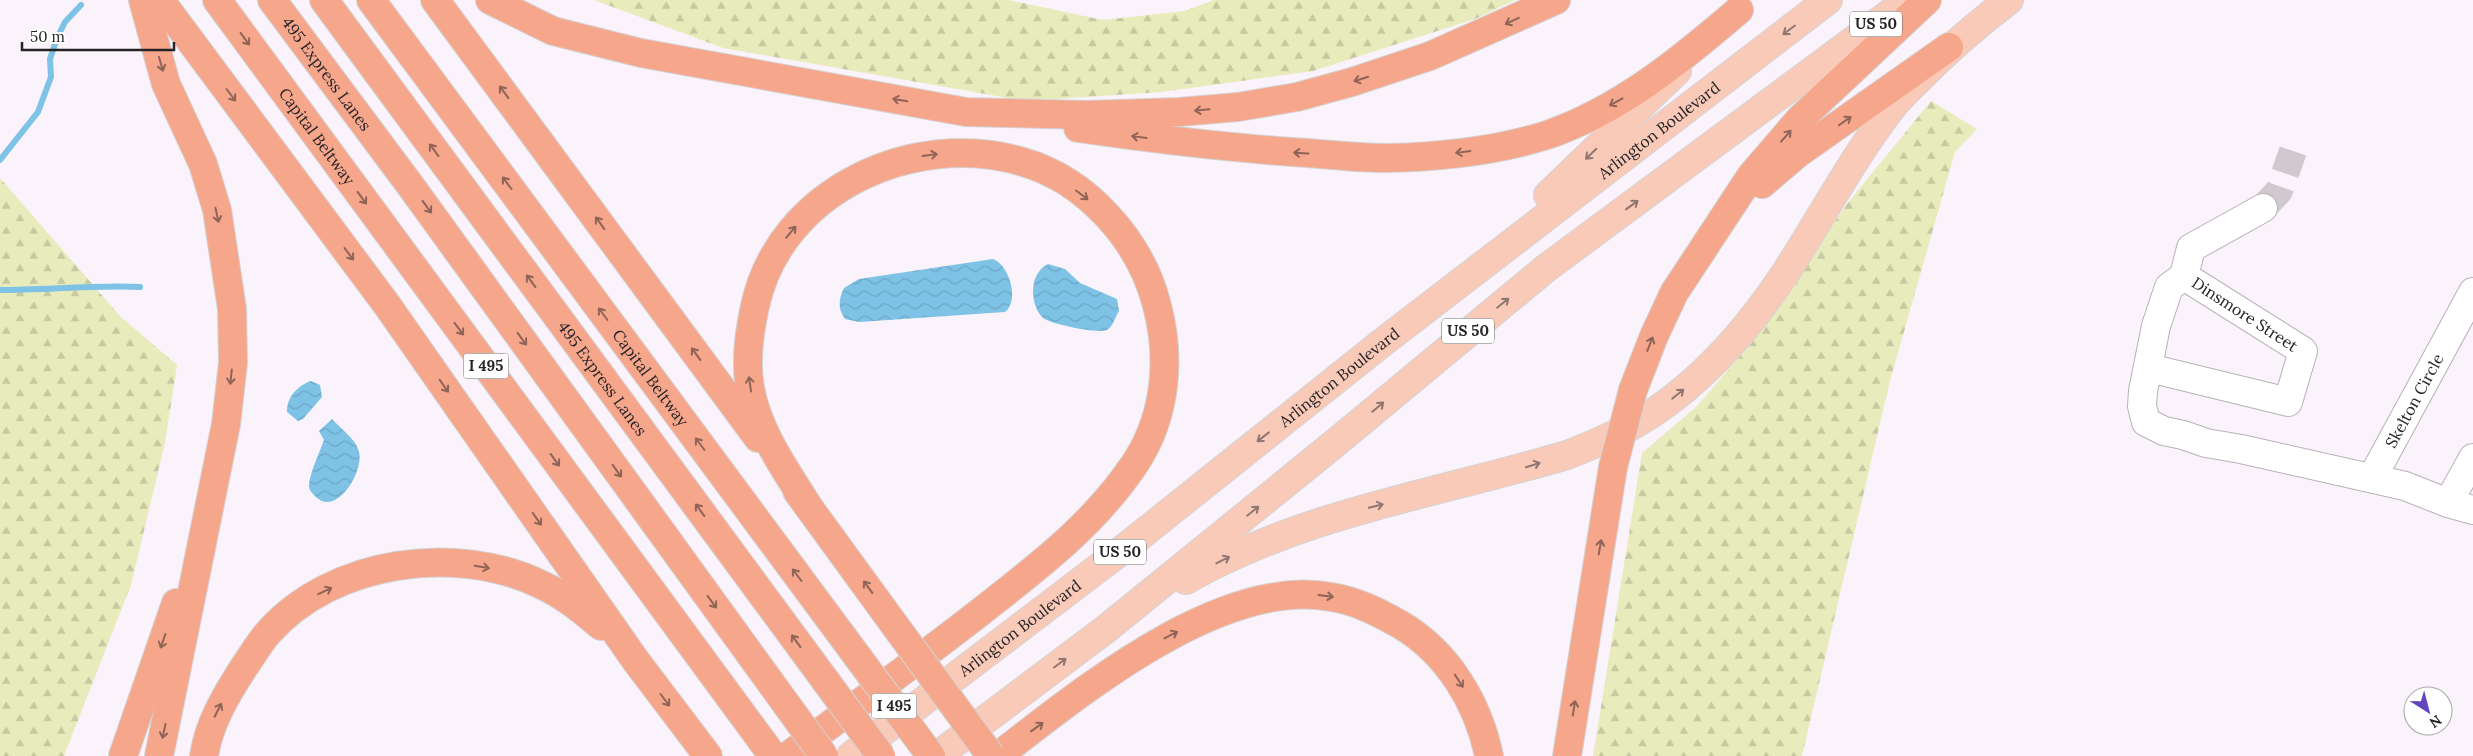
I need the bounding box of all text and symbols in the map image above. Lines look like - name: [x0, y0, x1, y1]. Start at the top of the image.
- road number: US 50: [1850, 12, 1902, 36]
- street label: 495 Express Lanes: [278, 13, 376, 135]
- one-way arrow: [1505, 16, 1520, 26]
- scale bar: [22, 20, 175, 52]
- one-way arrow: [1783, 24, 1796, 35]
- text: 50 m: [30, 27, 65, 46]
- one-way arrow: [240, 32, 251, 45]
- one-way arrow: [156, 55, 166, 71]
- one-way arrow: [1354, 75, 1369, 84]
- street label: Arlington Boulevard: [1593, 77, 1724, 184]
- street label: Capital Beltway: [275, 84, 360, 189]
- one-way arrow: [499, 85, 509, 99]
- one-way arrow: [226, 88, 236, 102]
- one-way arrow: [893, 95, 909, 105]
- one-way arrow: [1609, 97, 1624, 107]
- one-way arrow: [1194, 105, 1210, 115]
- one-way arrow: [1838, 115, 1851, 126]
- one-way arrow: [1780, 130, 1791, 143]
- one-way arrow: [1131, 132, 1147, 142]
- one-way arrow: [429, 144, 439, 158]
- one-way arrow: [1455, 147, 1471, 157]
- one-way arrow: [1293, 148, 1309, 157]
- one-way arrow: [1585, 148, 1598, 160]
- one-way arrow: [922, 150, 938, 160]
- one-way arrow: [501, 177, 512, 190]
- one-way arrow: [1076, 189, 1089, 200]
- one-way arrow: [357, 191, 368, 204]
- one-way arrow: [1625, 199, 1638, 210]
- one-way arrow: [421, 200, 432, 213]
- one-way arrow: [213, 207, 223, 223]
- one-way arrow: [595, 216, 605, 230]
- one-way arrow: [786, 225, 797, 238]
- one-way arrow: [344, 247, 354, 261]
- street label: Dinsmore Street: [2188, 272, 2302, 356]
- one-way arrow: [525, 275, 536, 288]
- one-way arrow: [1496, 298, 1509, 309]
- one-way arrow: [598, 308, 609, 321]
- street label: 495 Express Lanes: [554, 317, 652, 440]
- road number: US 50: [1442, 318, 1494, 344]
- one-way arrow: [454, 322, 464, 336]
- street label: Arlington Boulevard: [1274, 323, 1404, 432]
- street label: Capital Beltway: [608, 325, 694, 430]
- one-way arrow: [517, 332, 527, 346]
- one-way arrow: [1646, 337, 1655, 352]
- one-way arrow: [691, 347, 701, 361]
- street label: Skelton Circle: [2380, 350, 2448, 451]
- road number: I 495: [464, 354, 508, 378]
- one-way arrow: [226, 368, 236, 384]
- one-way arrow: [745, 376, 755, 392]
- one-way arrow: [439, 379, 449, 393]
- one-way arrow: [1671, 388, 1684, 399]
- one-way arrow: [1371, 402, 1384, 413]
- one-way arrow: [1256, 432, 1270, 442]
- one-way arrow: [695, 437, 705, 451]
- one-way arrow: [550, 453, 560, 467]
- one-way arrow: [1525, 460, 1541, 470]
- one-way arrow: [612, 463, 622, 477]
- one-way arrow: [1368, 501, 1384, 510]
- one-way arrow: [695, 503, 705, 517]
- one-way arrow: [1246, 505, 1259, 516]
- one-way arrow: [532, 512, 542, 526]
- road number: US 50: [1094, 540, 1146, 564]
- one-way arrow: [1595, 540, 1605, 556]
- one-way arrow: [1215, 555, 1230, 564]
- one-way arrow: [474, 562, 490, 572]
- one-way arrow: [792, 568, 802, 582]
- street label: Arlington Boulevard: [954, 575, 1085, 681]
- one-way arrow: [862, 581, 873, 594]
- one-way arrow: [317, 585, 332, 595]
- one-way arrow: [1317, 591, 1333, 601]
- one-way arrow: [707, 595, 717, 609]
- one-way arrow: [1163, 630, 1178, 640]
- one-way arrow: [158, 632, 167, 648]
- one-way arrow: [791, 635, 802, 648]
- one-way arrow: [1053, 658, 1066, 669]
- one-way arrow: [1454, 674, 1464, 688]
- north arrow: [2403, 686, 2453, 736]
- one-way arrow: [660, 693, 670, 707]
- road number: I 495: [872, 694, 916, 718]
- one-way arrow: [1569, 700, 1579, 716]
- one-way arrow: [214, 703, 223, 718]
- text: N: [2426, 711, 2445, 732]
- one-way arrow: [1030, 721, 1043, 732]
- one-way arrow: [159, 723, 168, 739]

